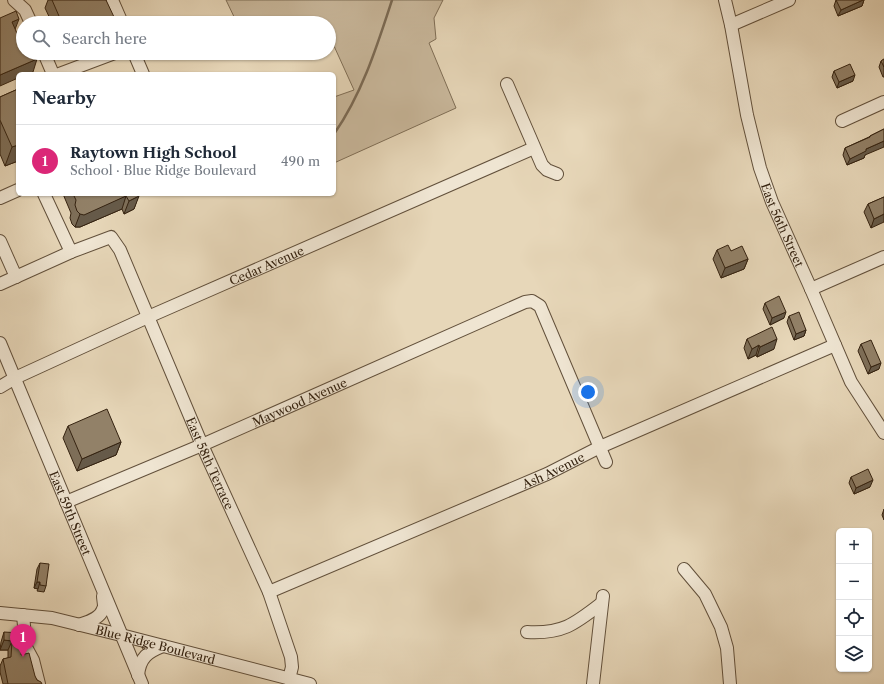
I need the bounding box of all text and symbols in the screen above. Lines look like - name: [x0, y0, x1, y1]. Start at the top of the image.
- search box: [16, 16, 336, 60]
- icon: search: [30, 27, 52, 49]
- text: Search here: [62, 29, 147, 48]
- text: Nearby: [32, 88, 96, 108]
- text: Raytown High School: [70, 143, 237, 162]
- text: 1: [42, 153, 48, 169]
- text: 490 m: [281, 153, 320, 169]
- text: School · Blue Ridge Boulevard: [70, 162, 256, 178]
- street label: East 56th Street: [758, 181, 808, 270]
- street label: Cedar Avenue: [227, 242, 306, 288]
- street label: Maywood Avenue: [250, 374, 349, 429]
- your location: [578, 382, 598, 402]
- street label: East 58th Terrace: [184, 415, 238, 512]
- street label: Ash Avenue: [519, 449, 587, 492]
- street label: East 59th Street: [47, 469, 95, 558]
- map controls: [836, 528, 872, 672]
- button: +: [836, 528, 872, 564]
- button: −: [836, 564, 872, 600]
- button: locate: [836, 600, 872, 636]
- street label: Blue Ridge Boulevard: [94, 622, 218, 667]
- pin: 1: [10, 624, 36, 657]
- button: layers: [836, 636, 872, 672]

